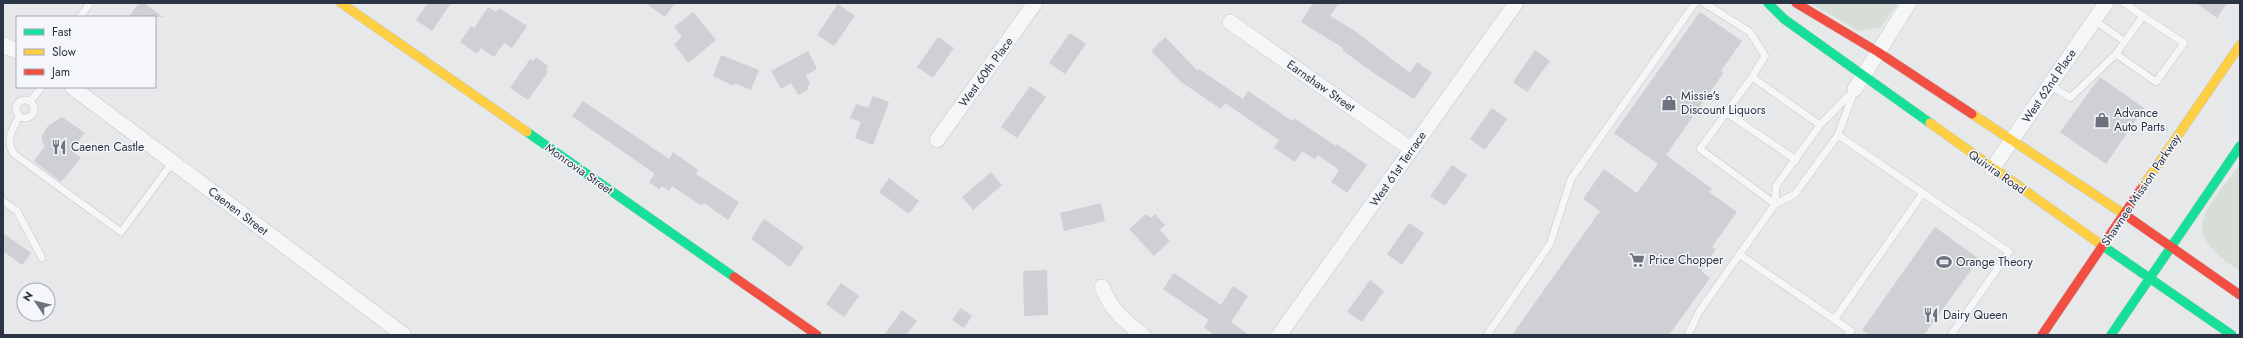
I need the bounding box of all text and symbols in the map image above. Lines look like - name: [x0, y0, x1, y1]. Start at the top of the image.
- legend: [16, 16, 156, 88]
- text: Fast: [52, 23, 71, 41]
- street label: West 60th Place: [955, 33, 1017, 111]
- text: Slow: [52, 43, 77, 61]
- street label: West 62nd Place: [2018, 45, 2080, 127]
- street label: Earnshaw Street: [1283, 56, 1359, 116]
- text: Jam: [50, 63, 70, 81]
- place label: Missie's Discount Liquors: [1681, 87, 1766, 119]
- shop icon: Missie's Discount Liquors: [1660, 94, 1678, 112]
- place label: Advance Auto Parts: [2114, 104, 2165, 136]
- shop icon: Advance Auto Parts: [2093, 111, 2111, 129]
- street label: West 61st Terrace: [1365, 128, 1431, 210]
- street label: Shawnee Mission Parkway: [2097, 130, 2186, 250]
- restaurant icon: Caenen Castle: [50, 138, 68, 156]
- place label: Caenen Castle: [71, 138, 144, 156]
- street label: Monrovia Street: [541, 139, 617, 199]
- street label: Quivira Road: [1965, 146, 2029, 198]
- street label: Caenen Street: [204, 182, 272, 240]
- supermarket icon: Price Chopper: [1628, 251, 1646, 269]
- place label: Price Chopper: [1649, 251, 1724, 269]
- sports icon: Orange Theory: [1935, 253, 1953, 271]
- place label: Orange Theory: [1956, 253, 2033, 271]
- north arrow: [16, 282, 56, 322]
- text: N: [19, 288, 37, 304]
- restaurant icon: Dairy Queen: [1922, 306, 1940, 324]
- place label: Dairy Queen: [1943, 306, 2008, 324]

